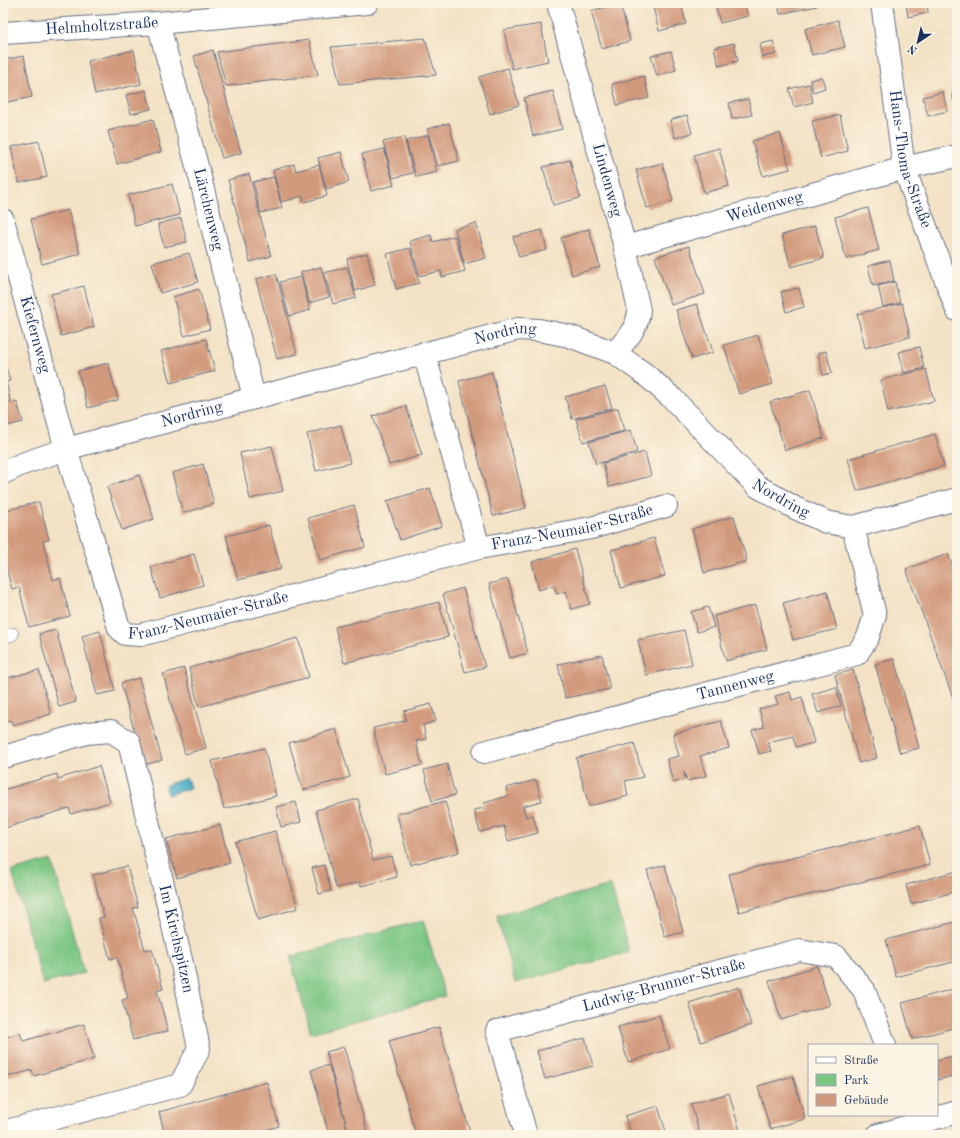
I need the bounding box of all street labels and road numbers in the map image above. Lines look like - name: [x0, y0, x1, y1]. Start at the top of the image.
- street label: Helmholtzstraße: [45, 15, 159, 38]
- street label: Hans-Thoma-Straße: [886, 89, 934, 231]
- street label: Lindenweg: [589, 142, 625, 219]
- street label: Lärchenweg: [190, 166, 226, 253]
- street label: Weidenweg: [724, 189, 805, 226]
- street label: Kiefernweg: [16, 294, 53, 375]
- street label: Nordring: [473, 321, 537, 348]
- street label: Nordring: [159, 399, 225, 431]
- street label: Nordring: [749, 477, 812, 522]
- street label: Franz-Neumaier-Straße: [490, 502, 655, 554]
- street label: Franz-Neumaier-Straße: [127, 589, 290, 643]
- street label: Tannenweg: [695, 668, 776, 704]
- street label: Im Kirchspitzen: [155, 883, 196, 995]
- street label: Ludwig-Brunner-Straße: [581, 956, 747, 1015]

